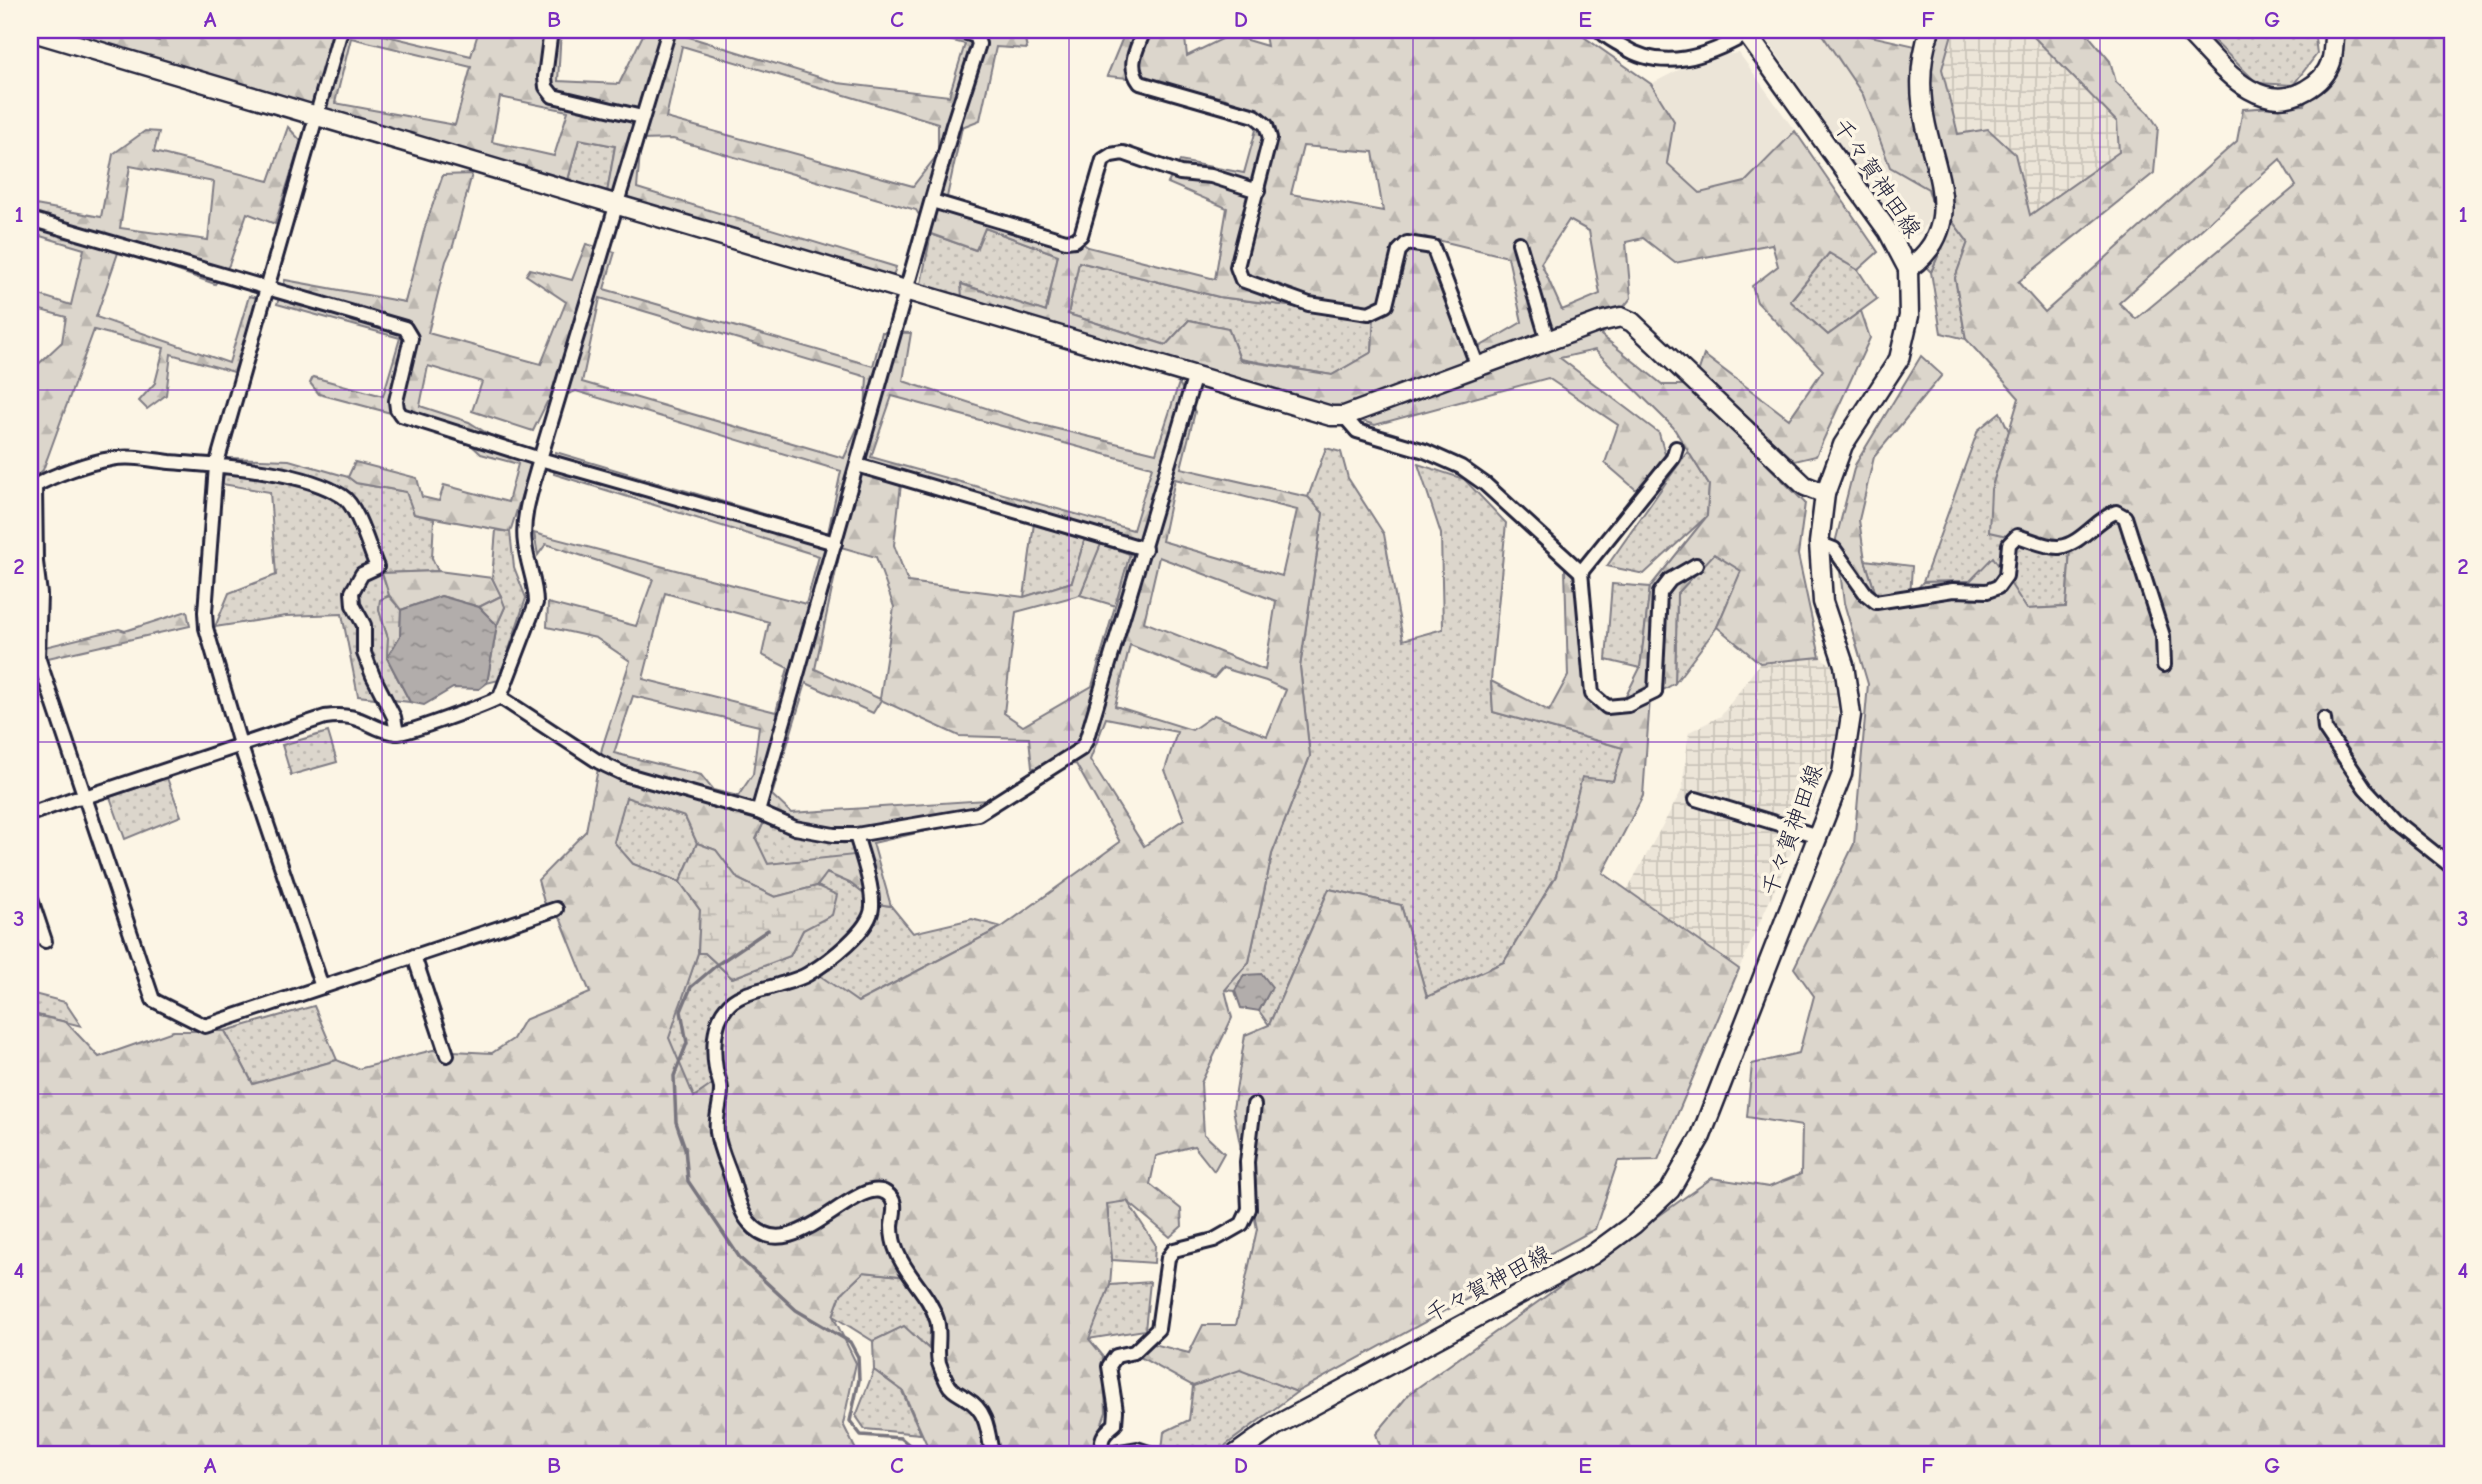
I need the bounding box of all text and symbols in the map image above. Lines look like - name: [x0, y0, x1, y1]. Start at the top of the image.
- text: A: [204, 6, 217, 33]
- text: B: [547, 6, 561, 33]
- text: C: [890, 6, 904, 33]
- text: D: [1234, 6, 1248, 33]
- text: E: [1578, 6, 1592, 33]
- text: F: [1921, 6, 1935, 33]
- text: G: [2264, 6, 2280, 33]
- street label: 千々賀神田線: [1827, 113, 1927, 243]
- text: 1: [14, 201, 24, 228]
- text: 1: [2458, 201, 2468, 228]
- text: 2: [13, 553, 25, 580]
- text: 2: [2457, 553, 2469, 580]
- street label: 千々賀神田線: [1756, 761, 1828, 899]
- text: 3: [13, 905, 25, 932]
- text: 3: [2457, 905, 2469, 932]
- street label: 千々賀神田線: [1421, 1240, 1555, 1328]
- text: 4: [14, 1257, 25, 1284]
- text: 4: [2458, 1257, 2469, 1284]
- text: A: [204, 1452, 217, 1479]
- text: B: [547, 1452, 561, 1479]
- text: C: [890, 1452, 904, 1479]
- text: D: [1234, 1452, 1248, 1479]
- text: E: [1578, 1452, 1592, 1479]
- text: F: [1921, 1452, 1935, 1479]
- text: G: [2264, 1452, 2280, 1479]

